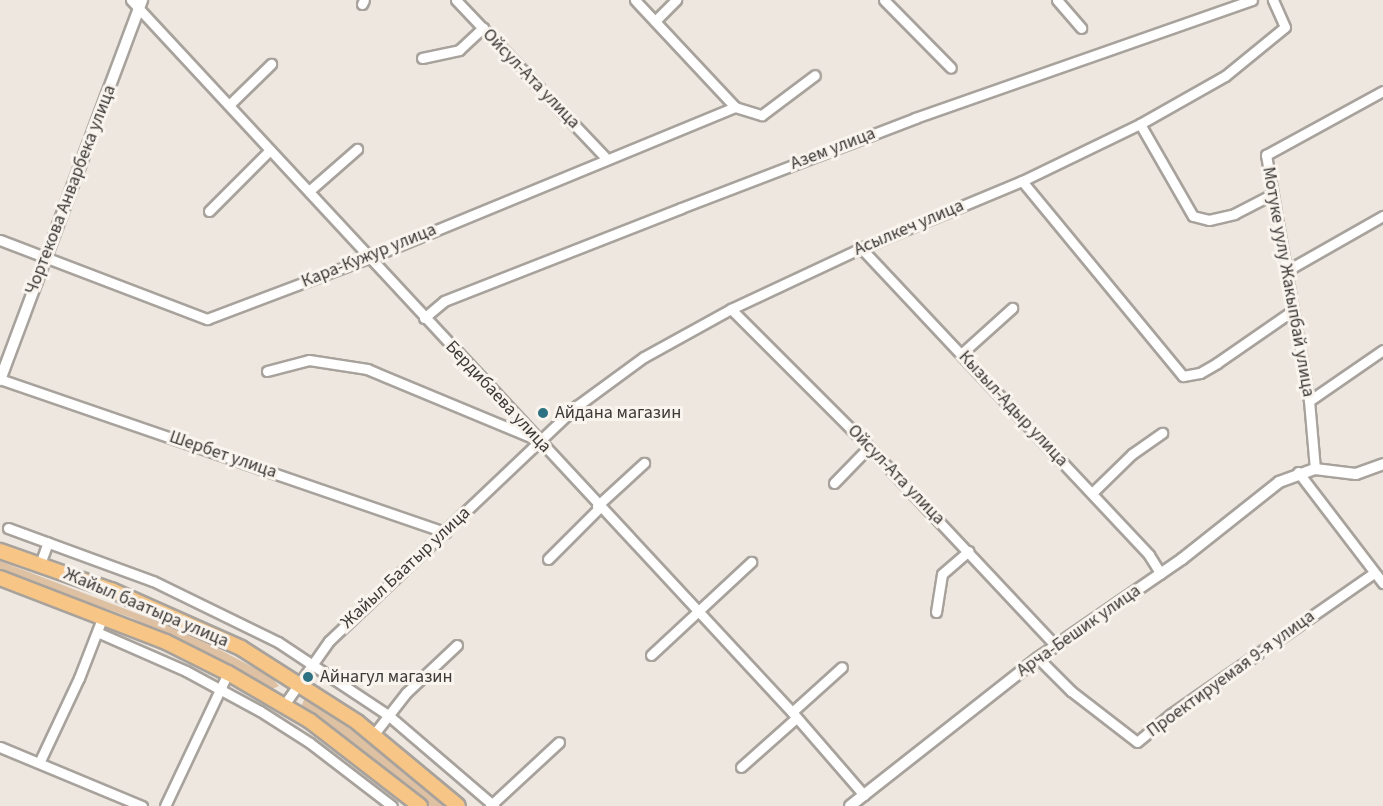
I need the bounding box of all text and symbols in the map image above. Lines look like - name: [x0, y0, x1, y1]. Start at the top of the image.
- street label: Ойсул-Ата улица: [478, 24, 584, 134]
- street label: Чортекова Анварбека улица: [21, 82, 121, 298]
- street label: Азем улица: [787, 123, 879, 175]
- street label: Мотуке уулу Жакыпбай улица: [1257, 165, 1319, 399]
- street label: Асылкеч улица: [851, 195, 967, 261]
- street label: Кара-Кужур улица: [298, 219, 440, 293]
- street label: Бердибаева улица: [440, 336, 556, 458]
- street label: Кызыл-Адыр улица: [954, 347, 1072, 471]
- place label: Айдана магазин: [555, 402, 681, 424]
- marker: Айдана магазин: [536, 406, 550, 420]
- street label: Ойсул-Ата улица: [843, 420, 949, 530]
- street label: Шербет улица: [166, 427, 280, 483]
- street label: Жайыл Баатыр улица: [337, 502, 475, 634]
- street label: Жайыл баатыра улица: [60, 563, 232, 653]
- street label: Арча-Бешик улица: [1013, 580, 1145, 682]
- street label: Проектируемая 9-я улица: [1143, 606, 1319, 742]
- place label: Айнагул магазин: [320, 666, 453, 688]
- marker: Айнагул магазин: [301, 670, 315, 684]

